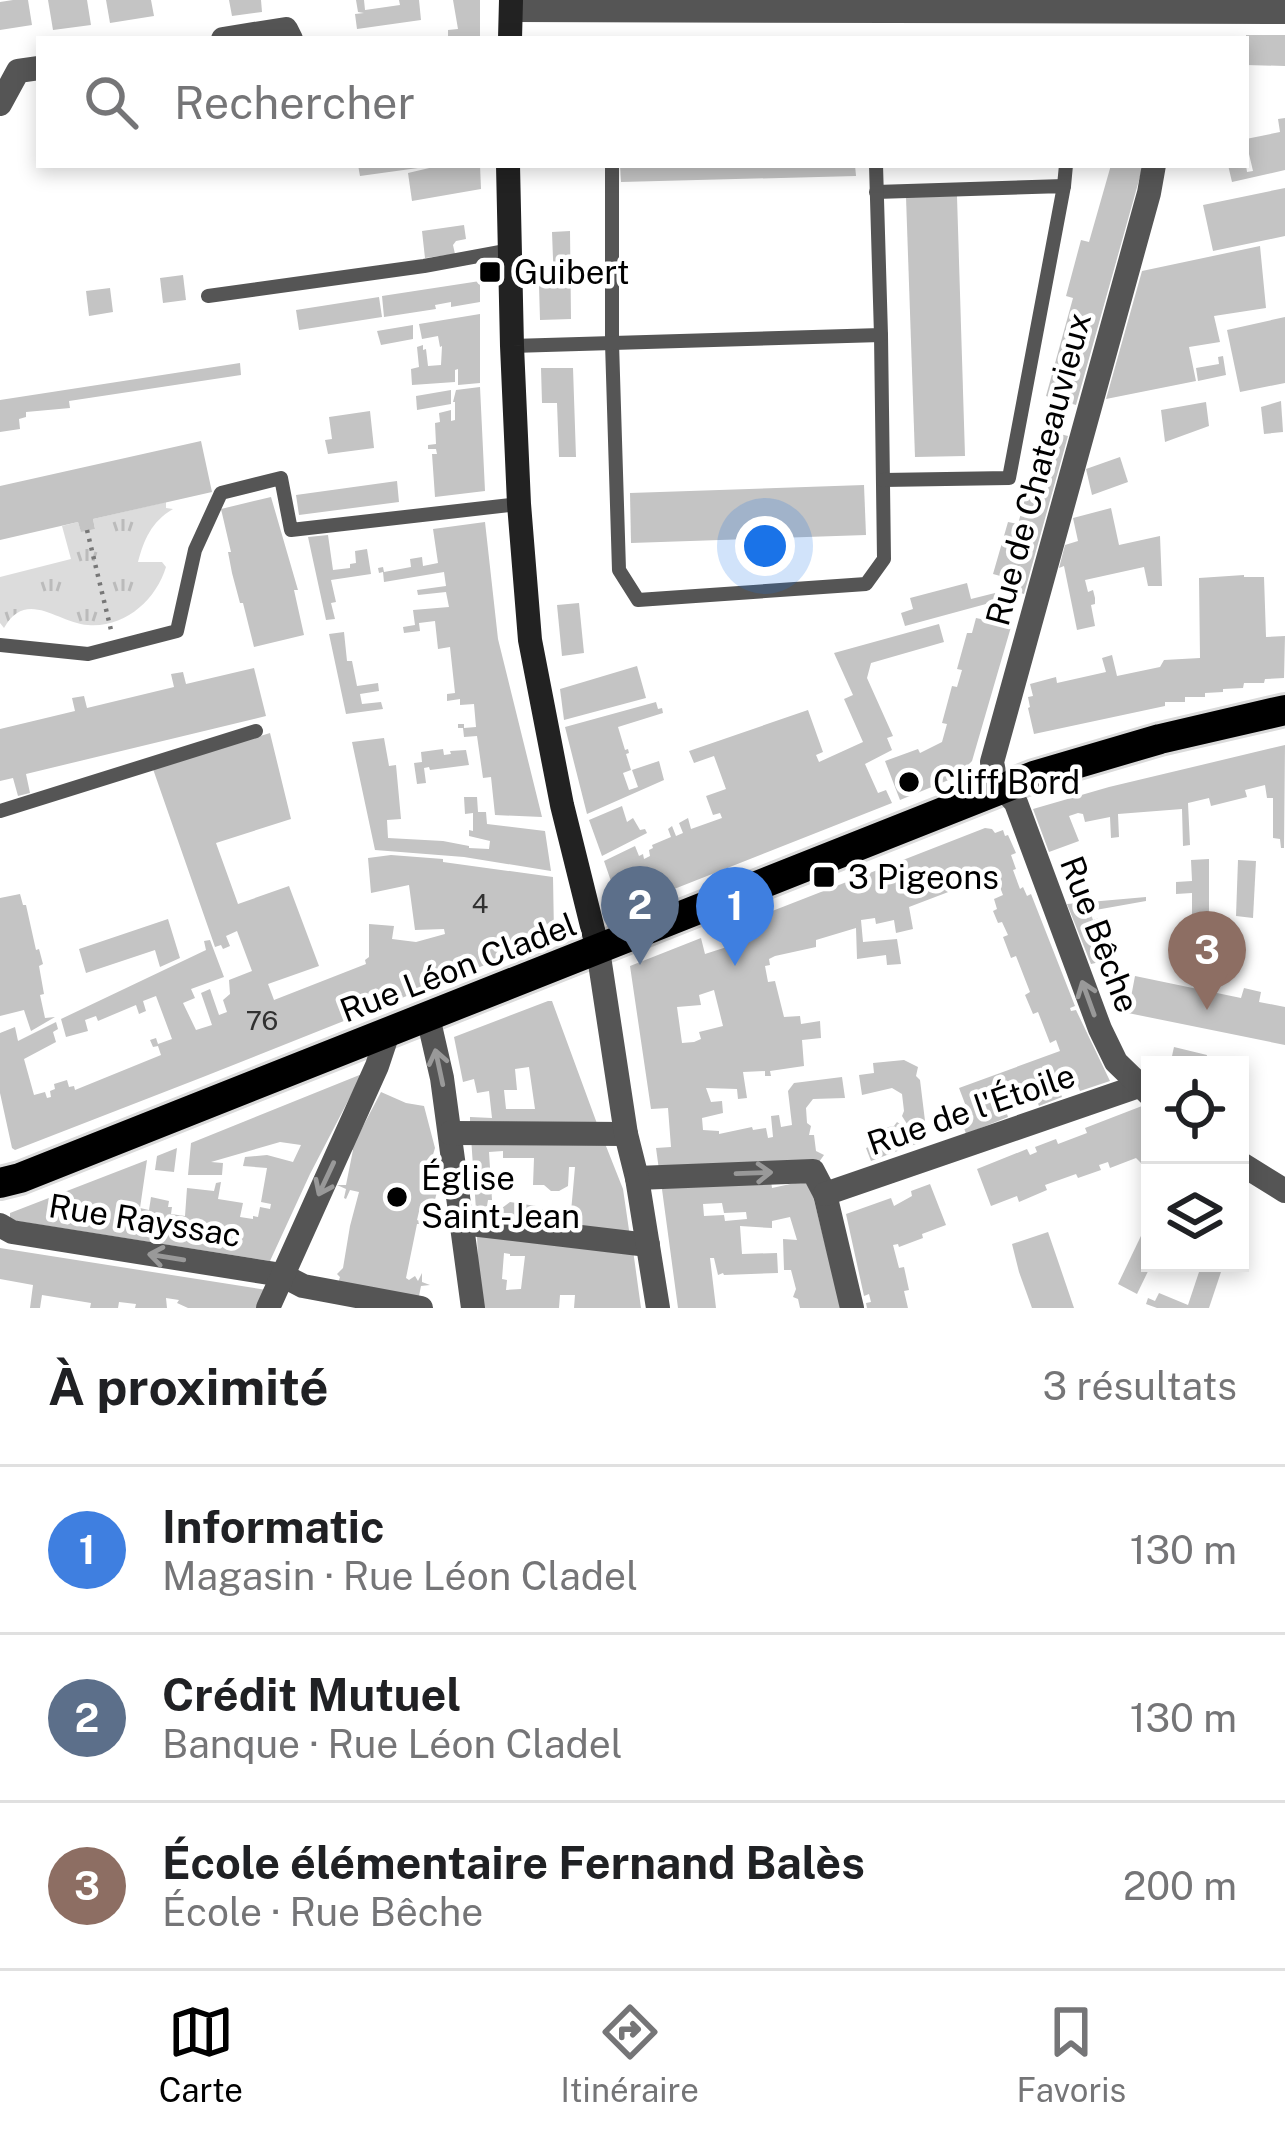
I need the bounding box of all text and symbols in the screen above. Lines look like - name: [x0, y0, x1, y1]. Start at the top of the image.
- search box: [36, 36, 1249, 168]
- icon: search: [78, 69, 144, 135]
- text: Rechercher: [174, 76, 415, 129]
- place label: Guibert: [514, 253, 630, 291]
- marker: Guibert: [477, 259, 503, 285]
- street label: Rue de Chateauvieux: [978, 308, 1098, 630]
- your location: [735, 516, 795, 576]
- place label: Cliff Bord: [933, 763, 1080, 801]
- marker: Cliff Bord: [896, 769, 922, 795]
- street label: Rue Bêche: [1053, 851, 1147, 1017]
- place label: 3 Pigeons: [848, 858, 999, 896]
- marker: 3 Pigeons: [811, 864, 837, 890]
- pin: 2: [601, 866, 679, 965]
- pin: 1: [696, 867, 774, 966]
- house number: 4: [472, 887, 489, 919]
- street label: Rue Léon Cladel: [335, 905, 581, 1029]
- pin: 3: [1168, 911, 1246, 1010]
- one-way arrow: [1076, 980, 1098, 1017]
- house number: 76: [246, 1004, 278, 1036]
- one-way arrow: [427, 1049, 450, 1087]
- street label: Rue de l'Étoile: [862, 1055, 1080, 1162]
- map controls: [1141, 1056, 1249, 1272]
- button: locate: [1141, 1056, 1249, 1164]
- place label: Église Saint-Jean: [421, 1158, 580, 1235]
- one-way arrow: [313, 1160, 335, 1196]
- one-way arrow: [734, 1161, 773, 1184]
- button: layers: [1141, 1164, 1249, 1272]
- marker: Église Saint-Jean: [384, 1184, 410, 1210]
- street label: Rue Rayssac: [46, 1186, 244, 1254]
- one-way arrow: [147, 1244, 186, 1267]
- text: À proximité: [48, 1357, 329, 1416]
- text: 3 résultats: [1042, 1363, 1237, 1409]
- text: Informatic: [162, 1500, 385, 1553]
- text: 1: [79, 1527, 95, 1573]
- text: 130 m: [1130, 1527, 1237, 1573]
- text: Magasin · Rue Léon Cladel: [162, 1553, 638, 1599]
- text: Crédit Mutuel: [162, 1668, 461, 1721]
- text: 2: [75, 1695, 99, 1741]
- text: 130 m: [1130, 1695, 1237, 1741]
- text: Banque · Rue Léon Cladel: [162, 1721, 623, 1767]
- text: École élémentaire Fernand Balès: [162, 1836, 865, 1889]
- text: 3: [74, 1863, 100, 1909]
- text: 200 m: [1123, 1863, 1237, 1909]
- text: École · Rue Bêche: [162, 1889, 483, 1935]
- tab: Carte: [159, 1999, 243, 2109]
- tab: Itinéraire: [561, 1999, 699, 2109]
- tab: Favoris: [1016, 1999, 1126, 2109]

